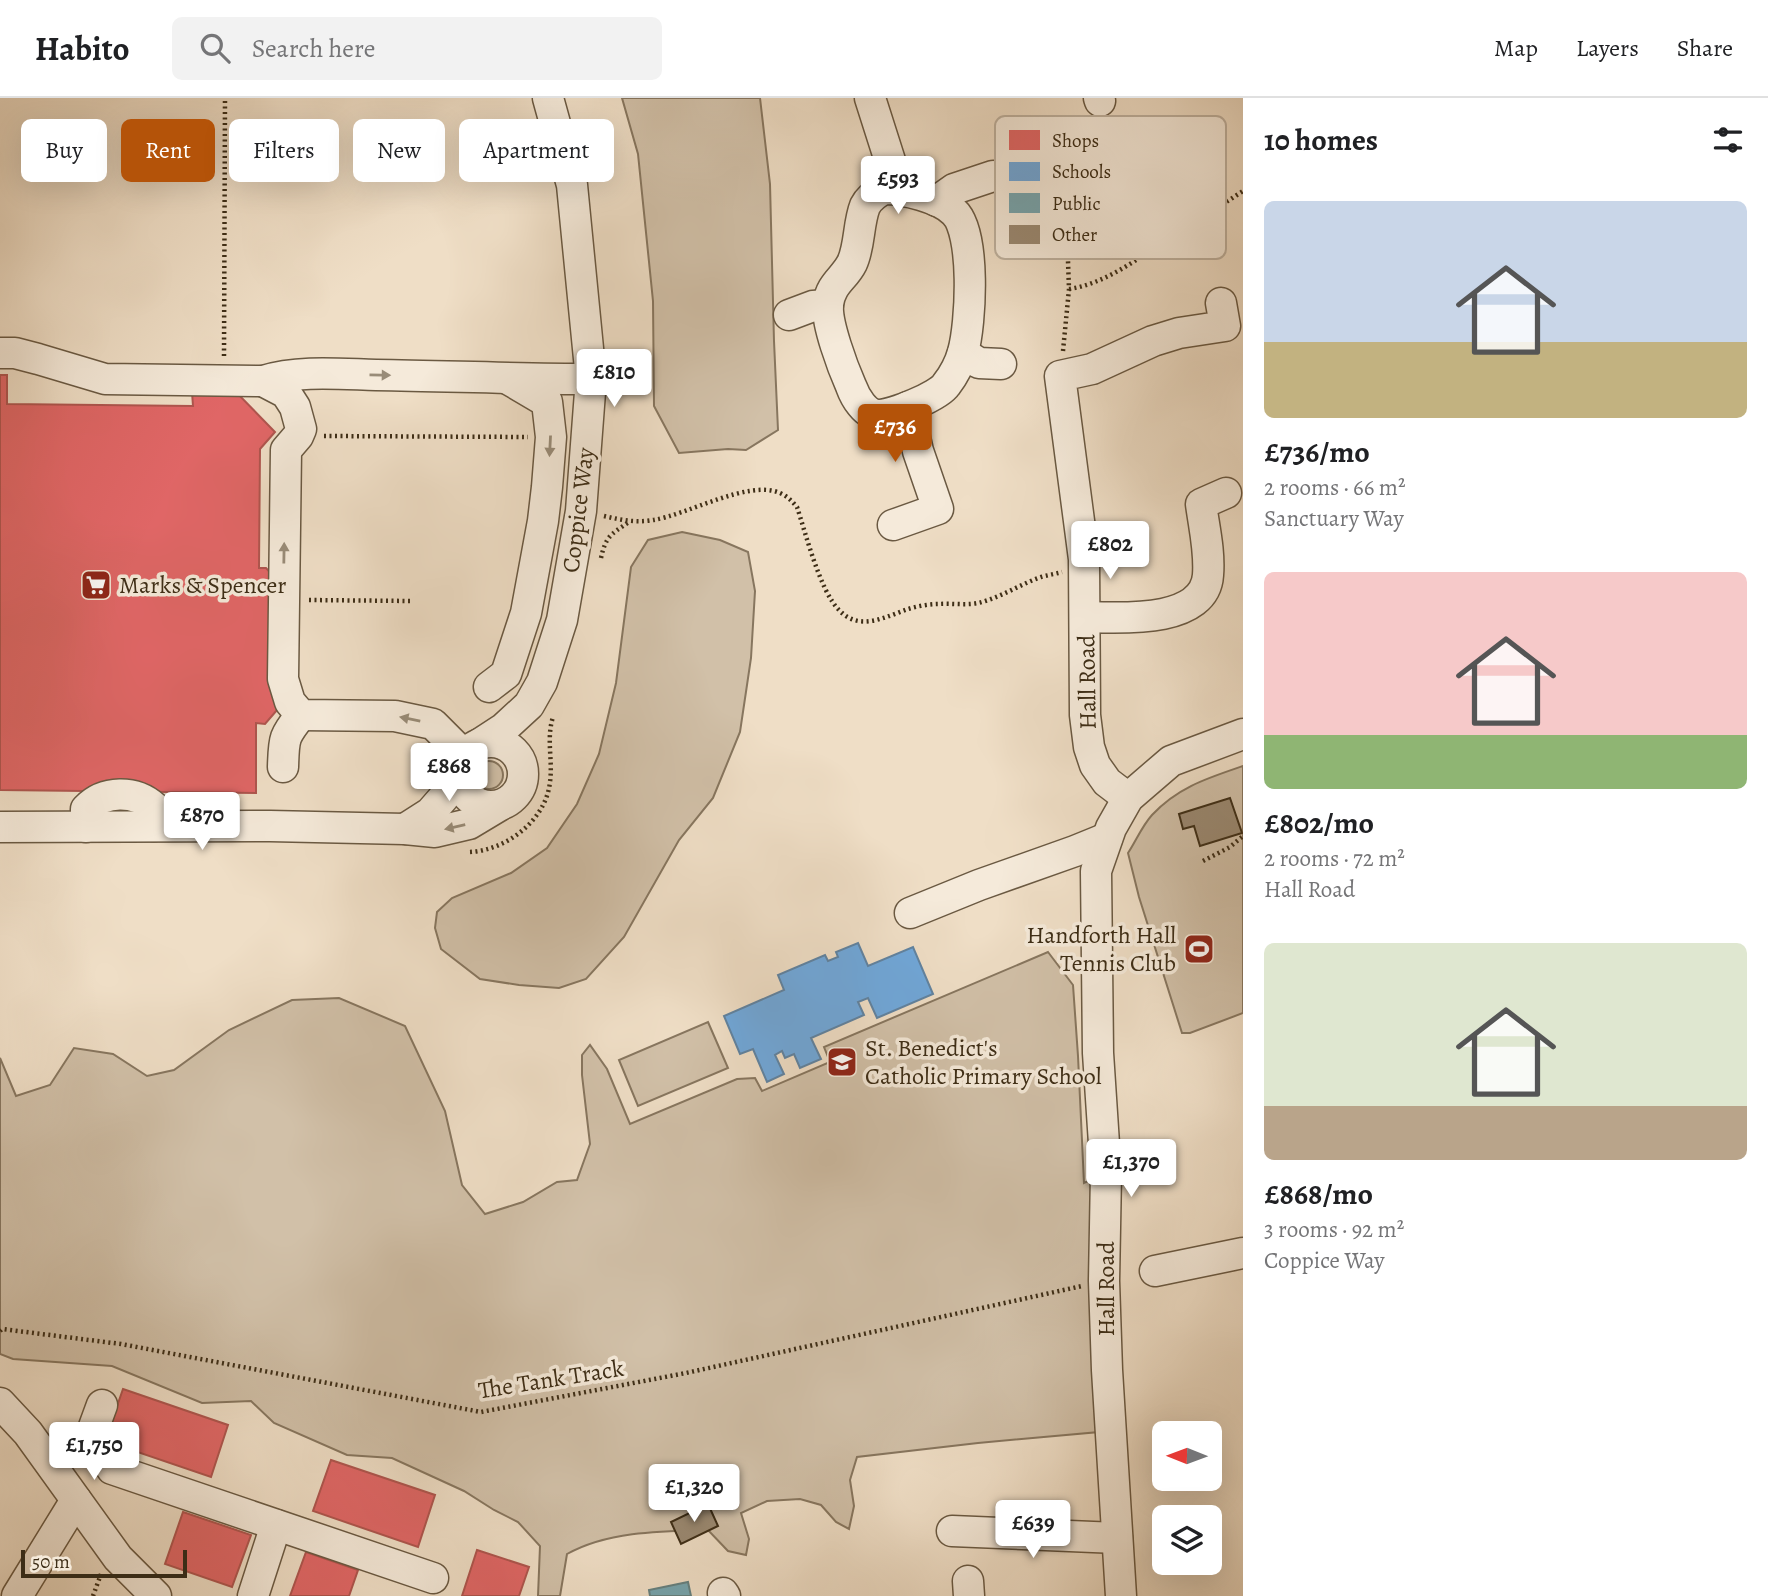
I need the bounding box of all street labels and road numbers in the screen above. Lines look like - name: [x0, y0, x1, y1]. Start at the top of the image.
- street label: Coppice Way: [554, 445, 602, 574]
- street label: Hall Road: [1070, 634, 1104, 730]
- street label: Hall Road: [1090, 1241, 1122, 1337]
- street label: The Tank Track: [476, 1352, 626, 1406]

